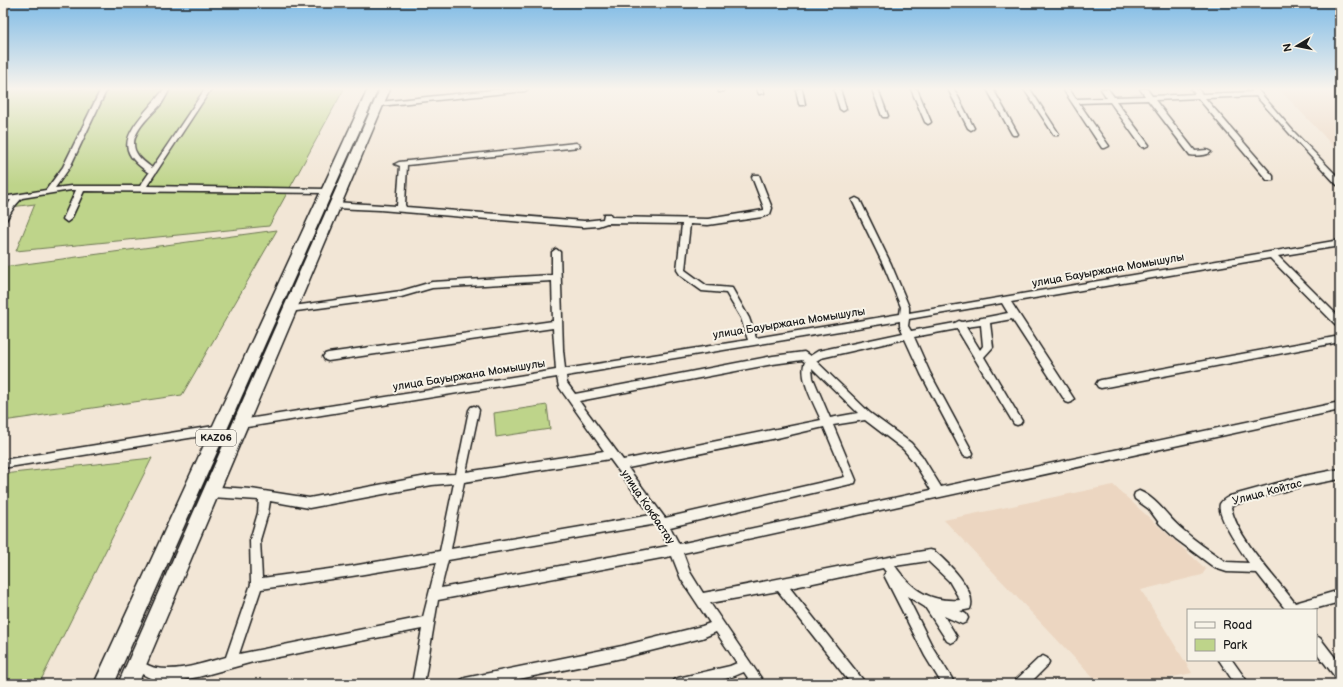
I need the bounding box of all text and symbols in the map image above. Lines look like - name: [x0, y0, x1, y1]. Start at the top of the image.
- north arrow: [1277, 26, 1317, 66]
- text: N: [1281, 42, 1295, 53]
- street label: улица Бауыржана Момышулы: [1031, 250, 1185, 290]
- street label: улица Бауыржана Момышулы: [712, 305, 866, 341]
- street label: улица Бауыржана Момышулы: [392, 357, 546, 393]
- road number: KАZ06: [196, 430, 236, 446]
- street label: улица Кокбастау: [618, 468, 678, 546]
- street label: Улица Койтас: [1231, 476, 1304, 508]
- legend: [1187, 609, 1317, 661]
- text: Road: [1223, 618, 1252, 633]
- text: Park: [1223, 638, 1247, 653]

